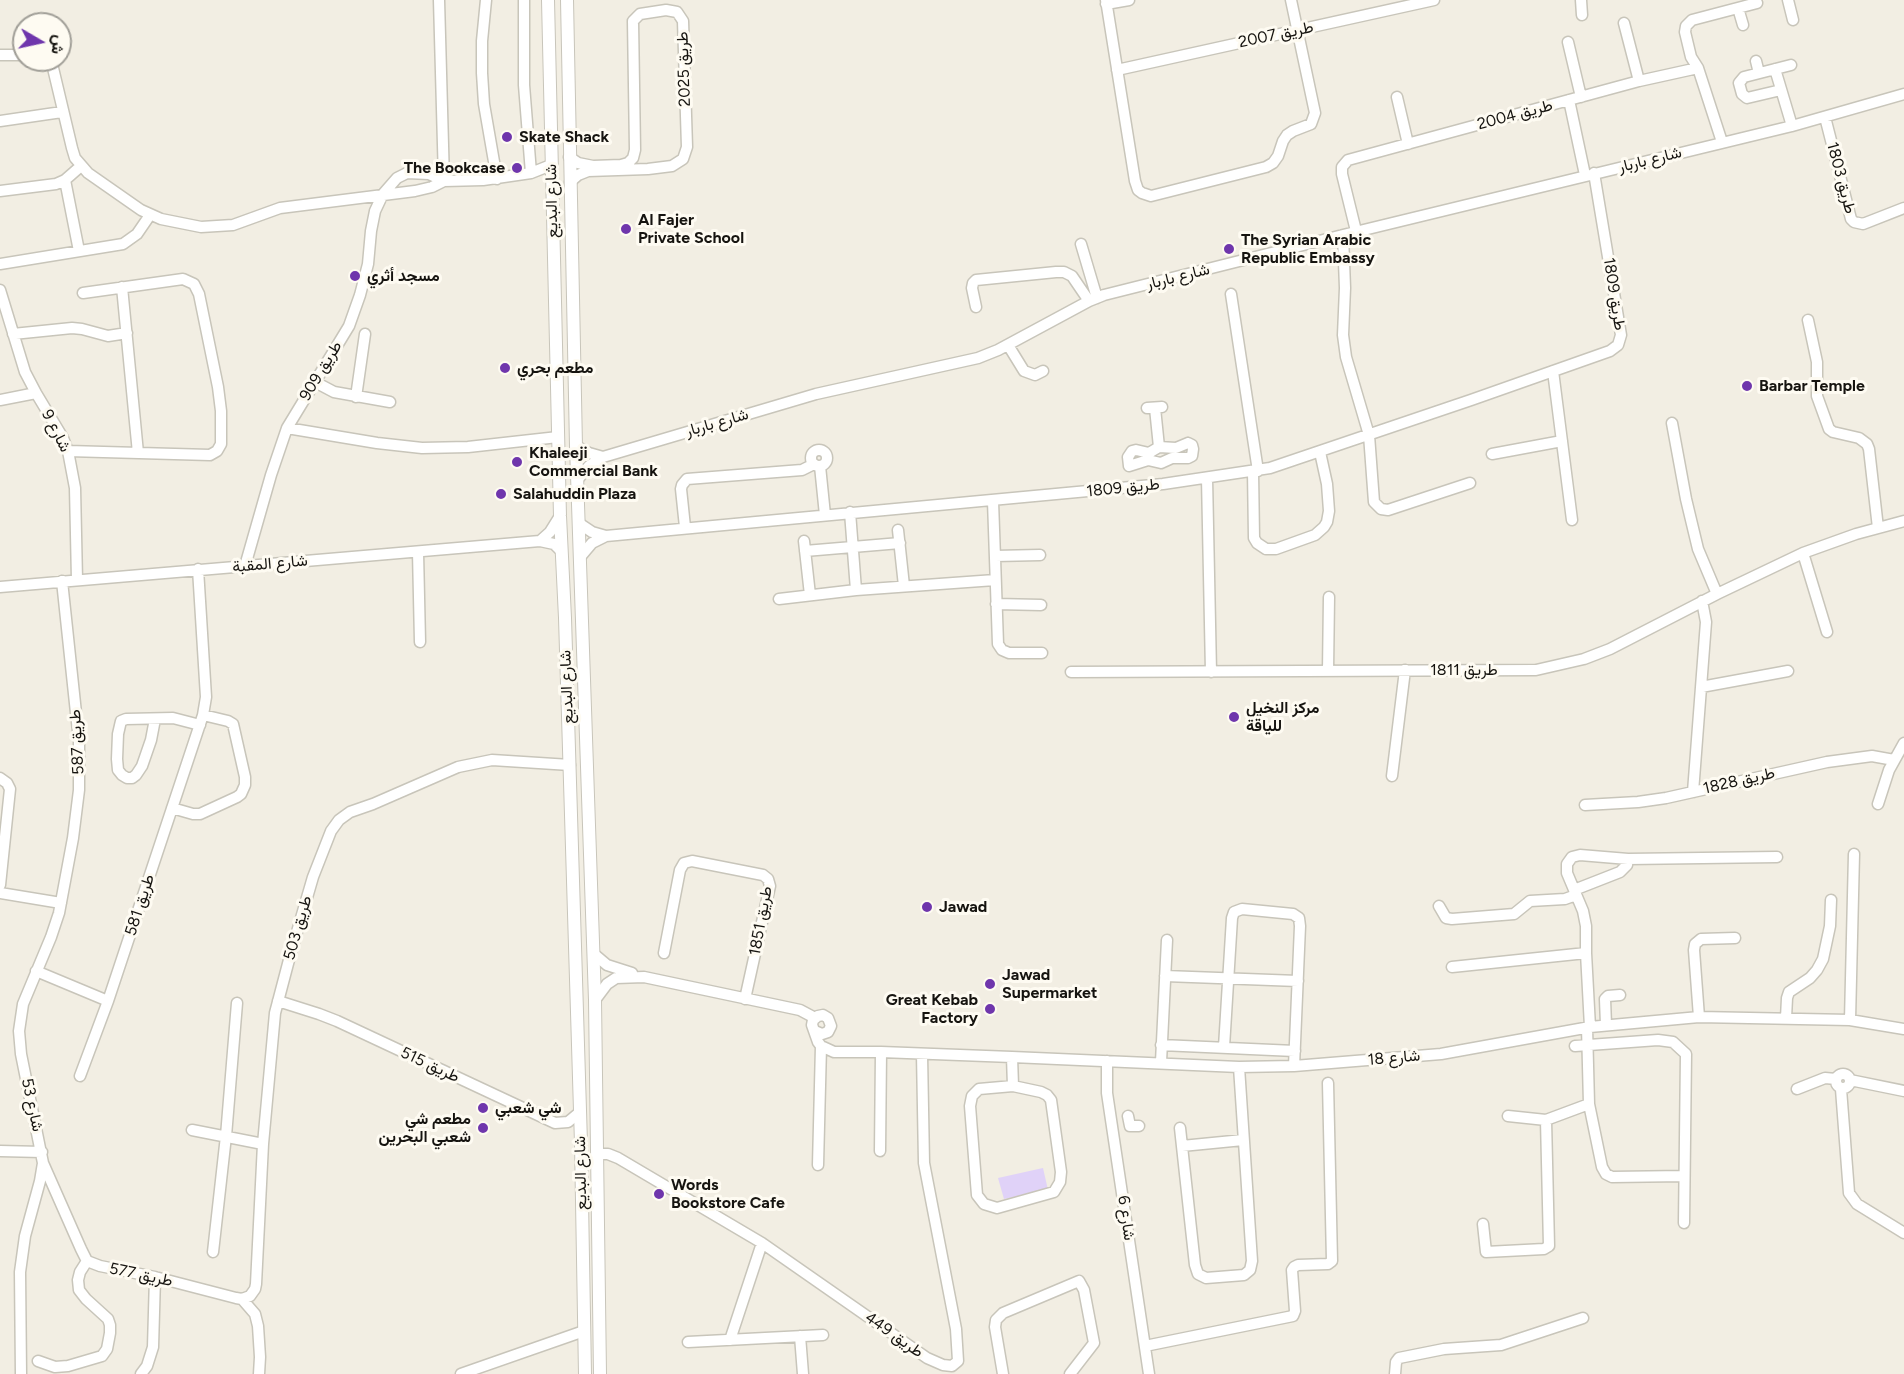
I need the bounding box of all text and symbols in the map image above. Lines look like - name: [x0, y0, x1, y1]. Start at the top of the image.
- north arrow: [12, 12, 72, 72]
- street label: طريق 2007: [1237, 18, 1315, 52]
- street label: طريق 2025: [673, 31, 695, 107]
- text: ش: [47, 34, 69, 56]
- street label: طريق 2004: [1475, 96, 1555, 134]
- place label: Skate Shack: [519, 127, 609, 147]
- marker: Skate Shack: [500, 130, 514, 144]
- street label: طريق 1803: [1822, 140, 1860, 216]
- street label: شارع باربار: [1616, 143, 1684, 177]
- place label: The Bookcase: [404, 158, 505, 178]
- marker: The Bookcase: [510, 161, 524, 175]
- street label: شارع البديع: [542, 164, 562, 238]
- place label: Al Fajer Private School: [638, 210, 744, 248]
- marker: Al Fajer Private School: [619, 222, 633, 236]
- place label: The Syrian Arabic Republic Embassy: [1241, 230, 1375, 268]
- marker: The Syrian Arabic Republic Embassy: [1222, 242, 1236, 256]
- street label: طريق 1809: [1599, 256, 1629, 332]
- street label: شارع باربار: [1144, 260, 1212, 294]
- place label: مسجد أثري: [367, 266, 440, 286]
- marker: مسجد أثري: [348, 269, 362, 283]
- street label: طريق 909: [296, 338, 346, 404]
- place label: مطعم بحري: [517, 358, 593, 378]
- marker: مطعم بحري: [498, 361, 512, 375]
- place label: Barbar Temple: [1759, 376, 1865, 396]
- marker: Barbar Temple: [1740, 379, 1754, 393]
- street label: شارع باربار: [683, 405, 751, 441]
- street label: شارع 9: [37, 407, 75, 455]
- place label: Khaleeji Commercial Bank: [529, 443, 658, 481]
- marker: Khaleeji Commercial Bank: [510, 455, 524, 469]
- street label: طريق 1809: [1085, 475, 1161, 501]
- place label: Salahuddin Plaza: [513, 484, 636, 504]
- marker: Salahuddin Plaza: [494, 487, 508, 501]
- street label: شارع المقبة: [232, 551, 308, 577]
- street label: شارع البديع: [556, 650, 578, 724]
- street label: طريق 1811: [1430, 660, 1498, 680]
- place label: مركز النخيل للياقة: [1246, 698, 1319, 736]
- street label: طريق 587: [66, 709, 88, 775]
- marker: مركز النخيل للياقة: [1227, 710, 1241, 724]
- street label: طريق 1828: [1701, 763, 1777, 799]
- street label: طريق 581: [121, 872, 159, 938]
- street label: طريق 1851: [745, 885, 777, 957]
- street label: طريق 503: [280, 894, 316, 962]
- place label: Jawad: [939, 897, 987, 917]
- marker: Jawad: [920, 900, 934, 914]
- place label: Jawad Supermarket: [1002, 965, 1097, 1003]
- marker: Jawad Supermarket: [983, 977, 997, 991]
- place label: Great Kebab Factory: [886, 990, 978, 1028]
- marker: Great Kebab Factory: [983, 1002, 997, 1016]
- street label: طريق 515: [397, 1043, 463, 1087]
- street label: شارع 18: [1367, 1046, 1421, 1070]
- street label: شارع 53: [17, 1077, 47, 1133]
- place label: شي شعبي: [495, 1098, 562, 1118]
- marker: شي شعبي: [476, 1101, 490, 1115]
- place label: مطعم شي شعبي البحرين: [379, 1109, 471, 1147]
- marker: مطعم شي شعبي البحرين: [476, 1121, 490, 1135]
- street label: شارع البديع: [571, 1136, 591, 1210]
- place label: Words Bookstore Cafe: [671, 1175, 785, 1213]
- marker: Words Bookstore Cafe: [652, 1187, 666, 1201]
- street label: شارع 6: [1113, 1194, 1139, 1242]
- street label: طريق 577: [108, 1259, 174, 1291]
- street label: طريق 449: [861, 1308, 927, 1362]

